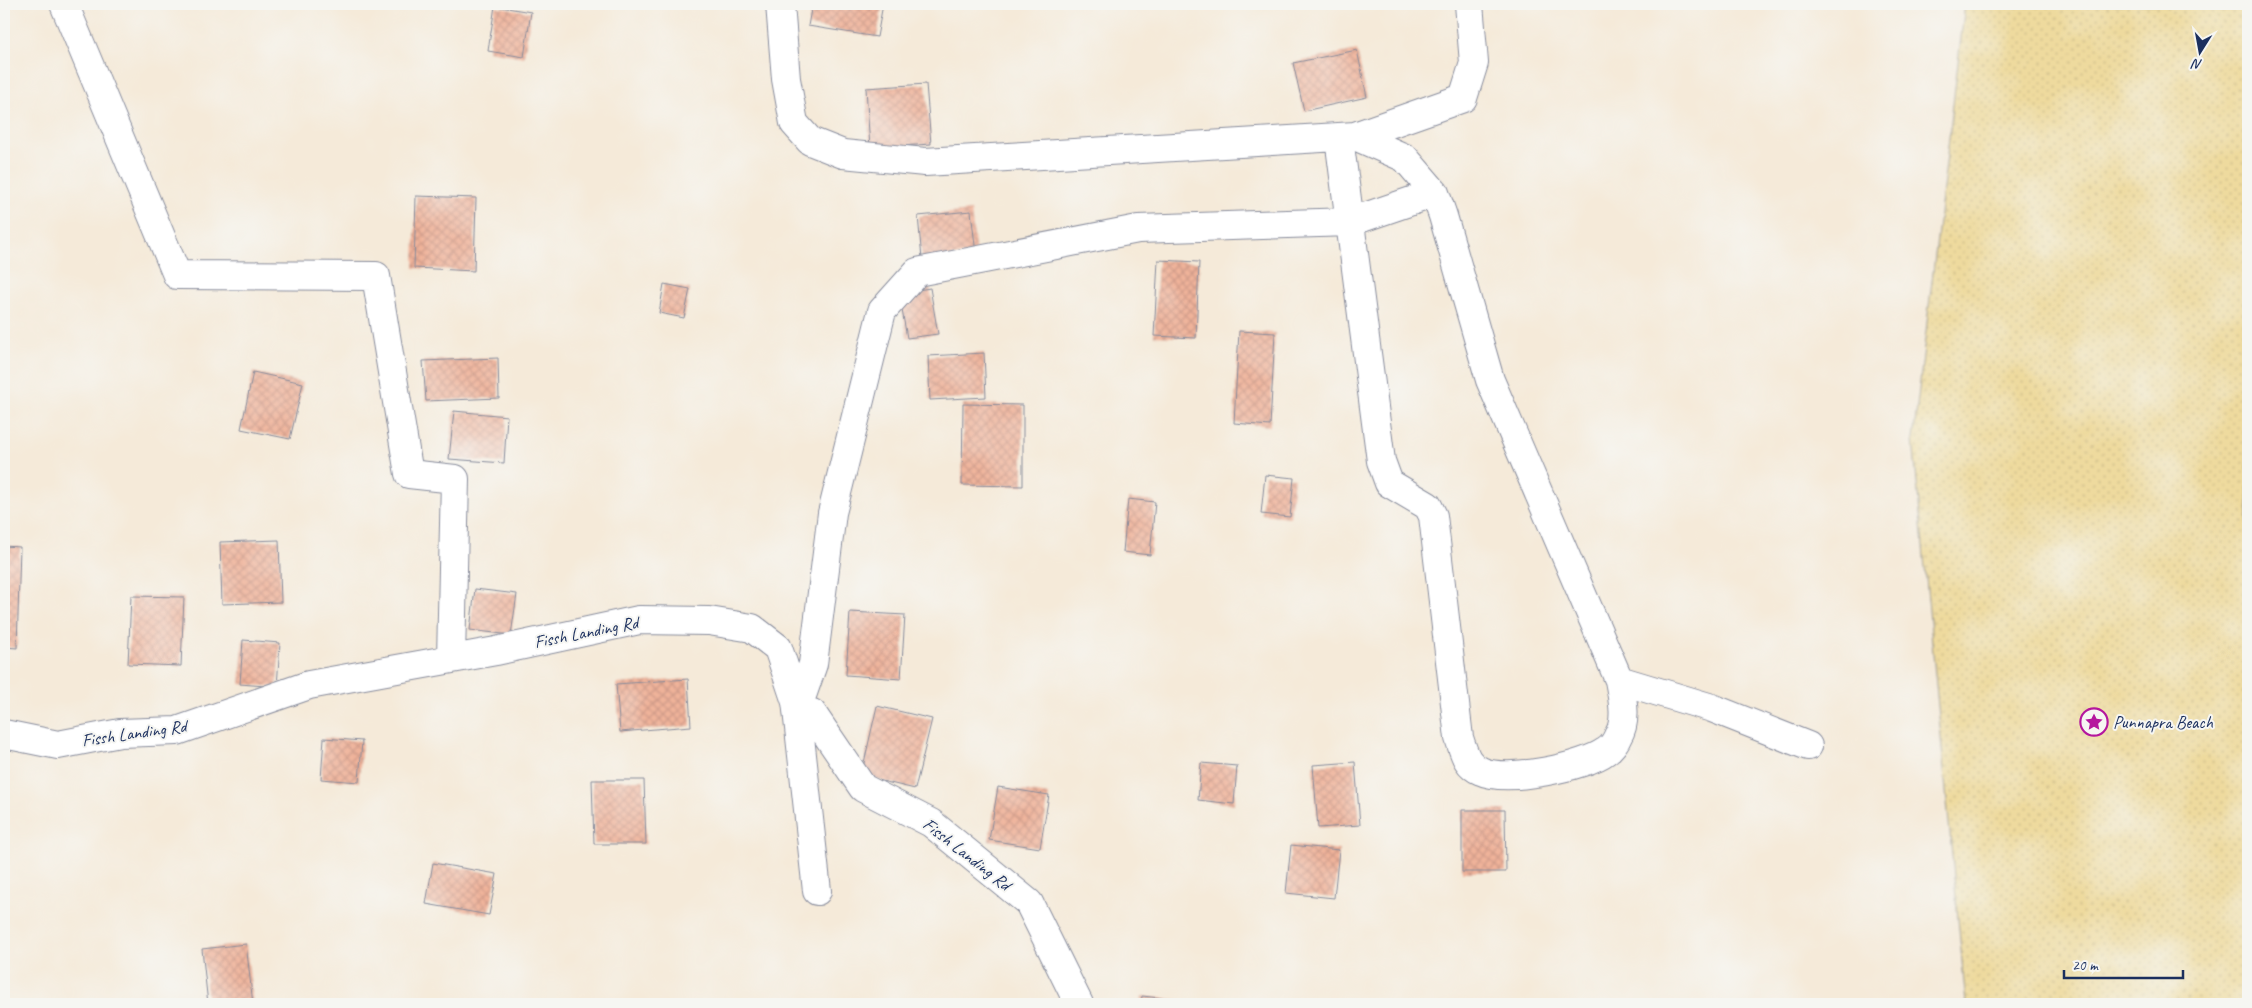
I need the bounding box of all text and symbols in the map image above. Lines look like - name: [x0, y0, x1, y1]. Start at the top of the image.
- north arrow: [2174, 28, 2224, 78]
- text: N: [2189, 55, 2203, 73]
- street label: Fissh Landing Rd: [532, 611, 643, 653]
- place icon: Punnapra Beach: [2079, 707, 2109, 737]
- place label: Punnapra Beach: [2113, 711, 2214, 733]
- street label: Fissh Landing Rd: [80, 714, 191, 751]
- street label: Fissh Landing Rd: [919, 813, 1018, 897]
- scale bar: [2064, 948, 2183, 980]
- text: 20 m: [2072, 956, 2099, 975]

